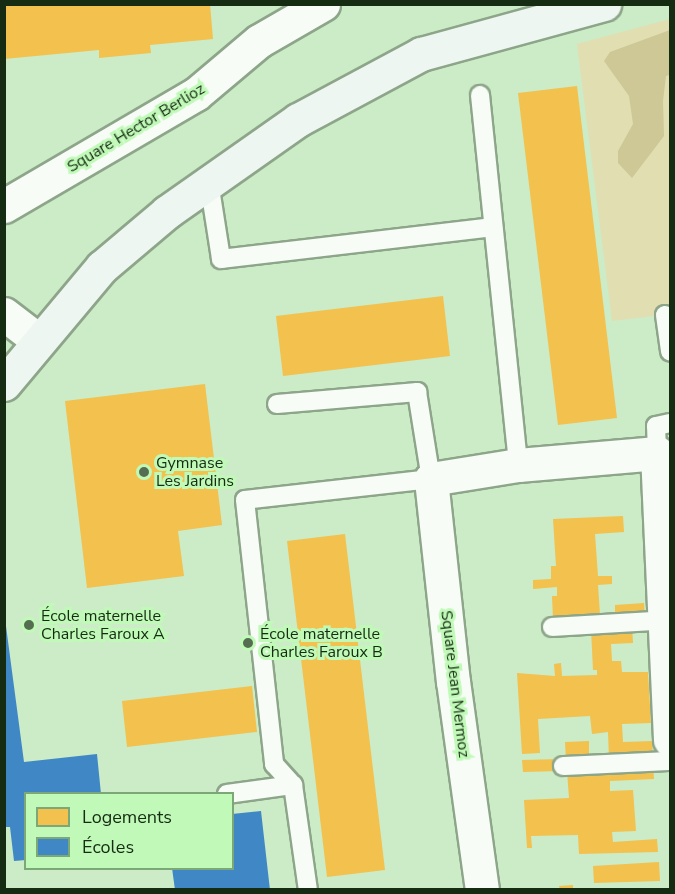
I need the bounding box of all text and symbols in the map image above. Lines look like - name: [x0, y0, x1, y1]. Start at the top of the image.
- street label: Square Hector Berlioz: [64, 79, 208, 177]
- place label: Gymnase Les Jardins: [156, 453, 234, 491]
- marker: Gymnase Les Jardins: [137, 465, 151, 479]
- place label: École maternelle Charles Faroux A: [41, 606, 165, 644]
- street label: Square Jean Mermoz: [436, 609, 474, 759]
- marker: École maternelle Charles Faroux A: [22, 618, 36, 632]
- place label: École maternelle Charles Faroux B: [260, 624, 383, 662]
- marker: École maternelle Charles Faroux B: [241, 636, 255, 650]
- legend: [24, 792, 234, 870]
- text: Logements: [82, 805, 172, 829]
- text: Écoles: [82, 835, 134, 859]

